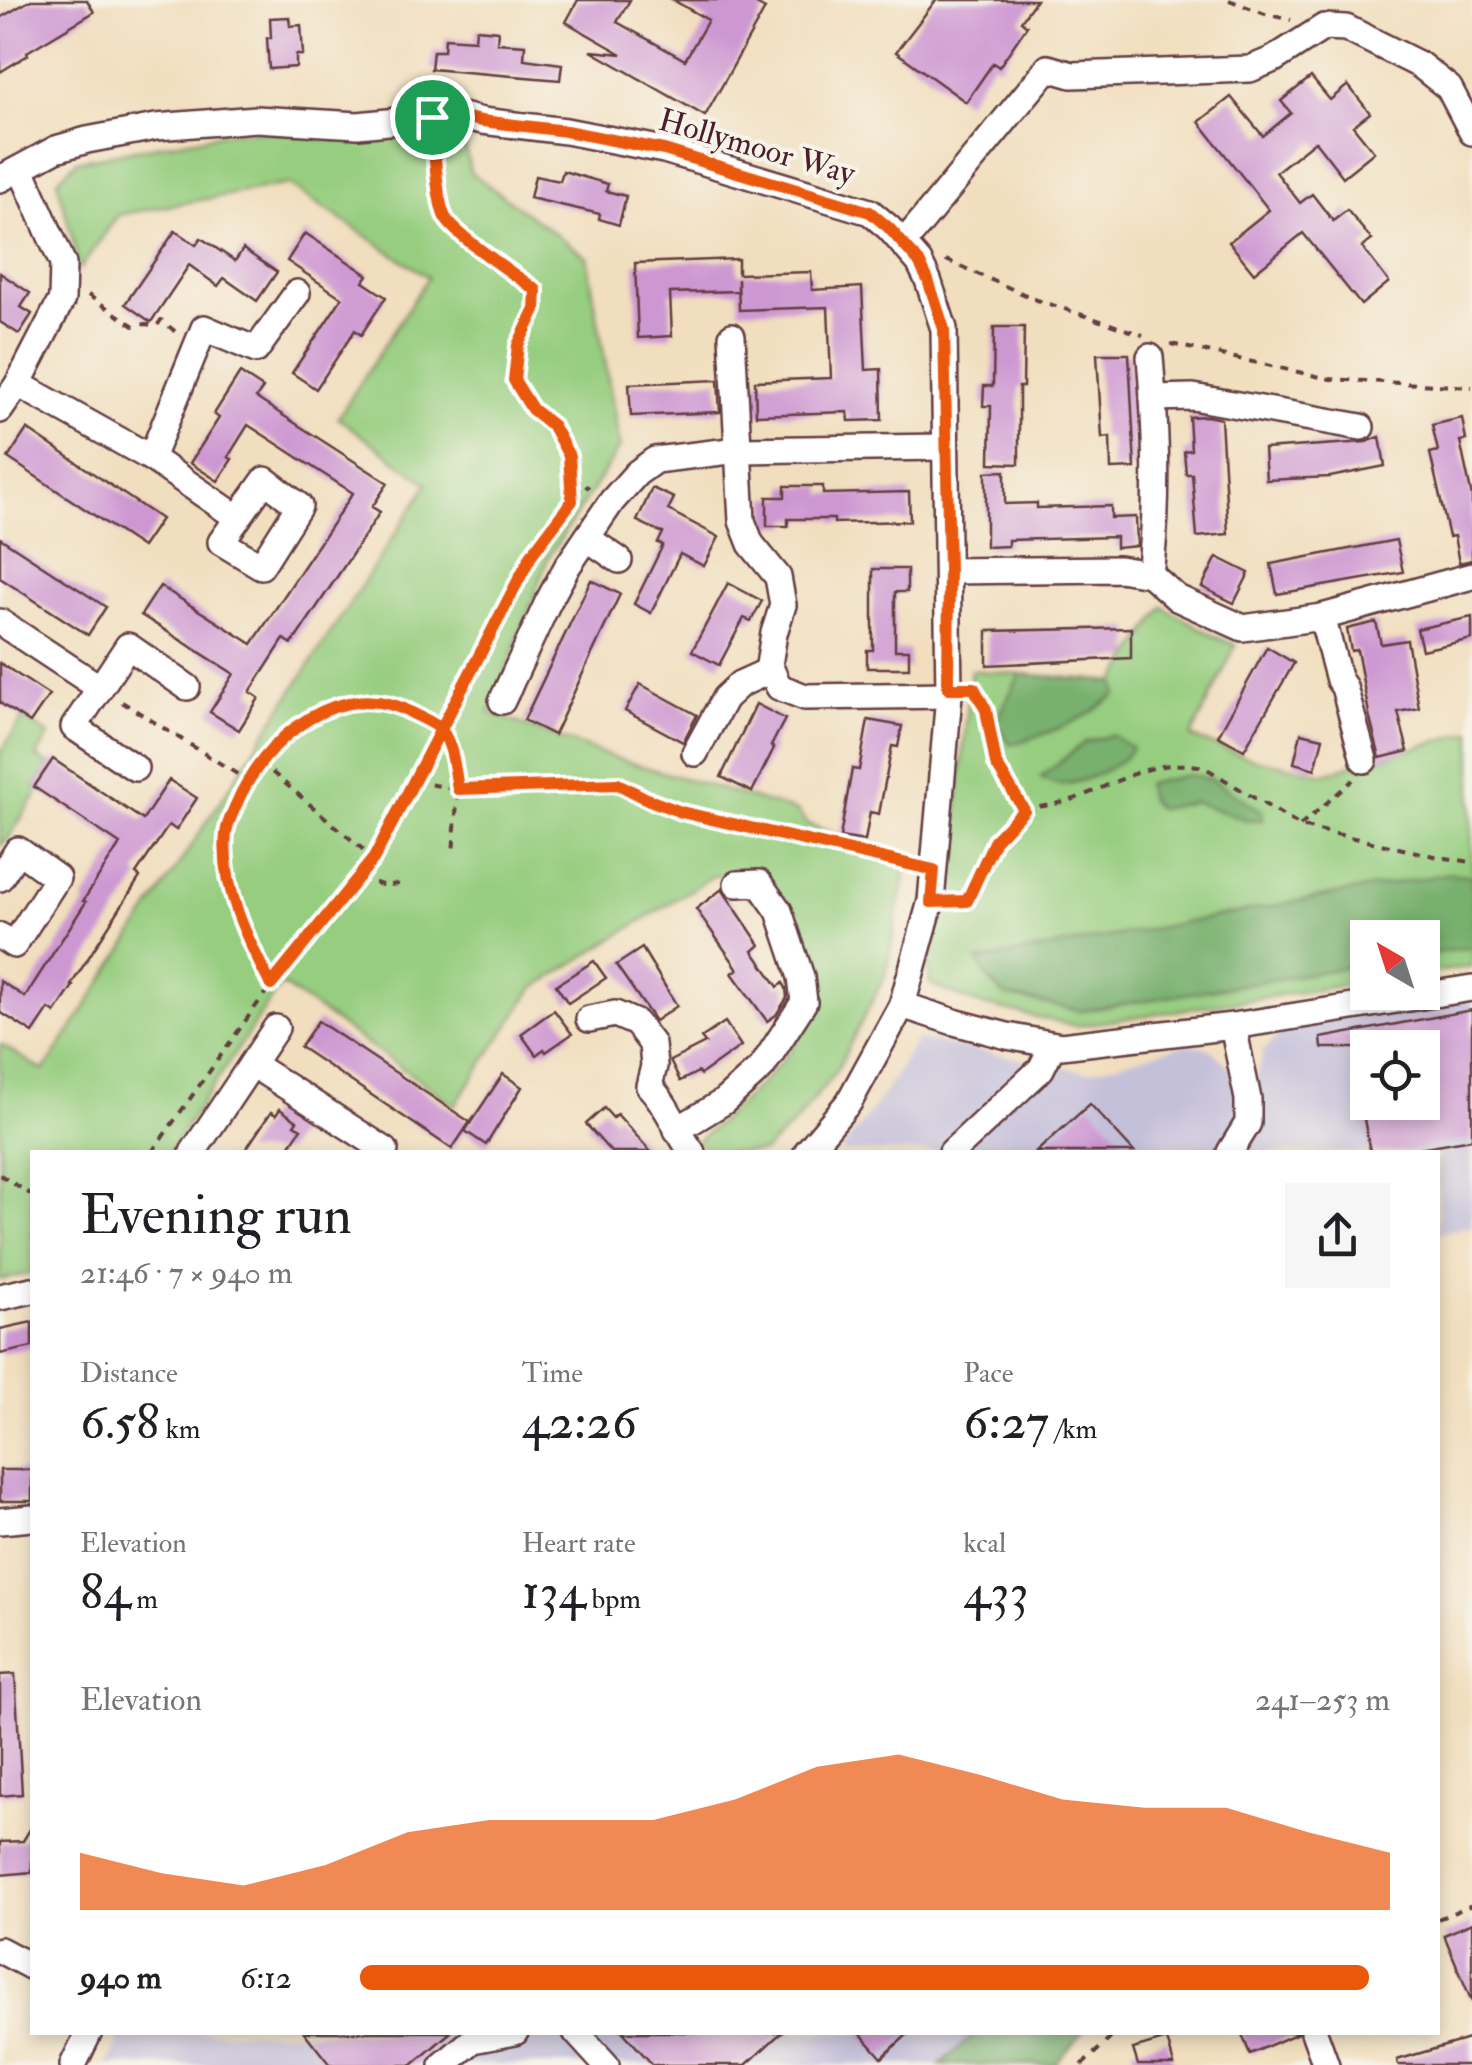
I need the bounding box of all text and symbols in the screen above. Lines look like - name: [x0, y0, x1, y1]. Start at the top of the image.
- pin: [390, 75, 475, 160]
- icon: arrive: [405, 90, 460, 145]
- street label: Hollymoor Way: [654, 100, 860, 194]
- north arrow: [1350, 920, 1440, 1010]
- map controls: [1350, 920, 1440, 1120]
- button: locate: [1350, 1030, 1440, 1120]
- text: Evening run: [80, 1181, 352, 1250]
- button: share: [1285, 1183, 1390, 1288]
- text: 21:46 · 7 × 940 m: [80, 1253, 293, 1293]
- text: Distance: [80, 1356, 178, 1391]
- text: Time: [522, 1356, 583, 1391]
- text: Pace: [963, 1356, 1014, 1391]
- text: 6.58: [80, 1391, 160, 1454]
- text: 42:26: [522, 1391, 637, 1454]
- text: 6:27: [963, 1391, 1049, 1454]
- text: km: [160, 1412, 200, 1447]
- text: /km: [1049, 1412, 1097, 1447]
- text: Elevation: [80, 1526, 187, 1561]
- text: Heart rate: [522, 1526, 636, 1561]
- text: kcal: [963, 1526, 1006, 1561]
- text: 84: [80, 1561, 130, 1624]
- text: 134: [522, 1561, 586, 1624]
- text: 433: [963, 1561, 1029, 1624]
- text: m: [130, 1582, 158, 1617]
- text: bpm: [586, 1582, 641, 1617]
- text: Elevation: [80, 1680, 202, 1720]
- text: 241–253 m: [1255, 1680, 1390, 1720]
- text: 940 m: [80, 1958, 162, 1998]
- text: 6:12: [240, 1958, 292, 1998]

